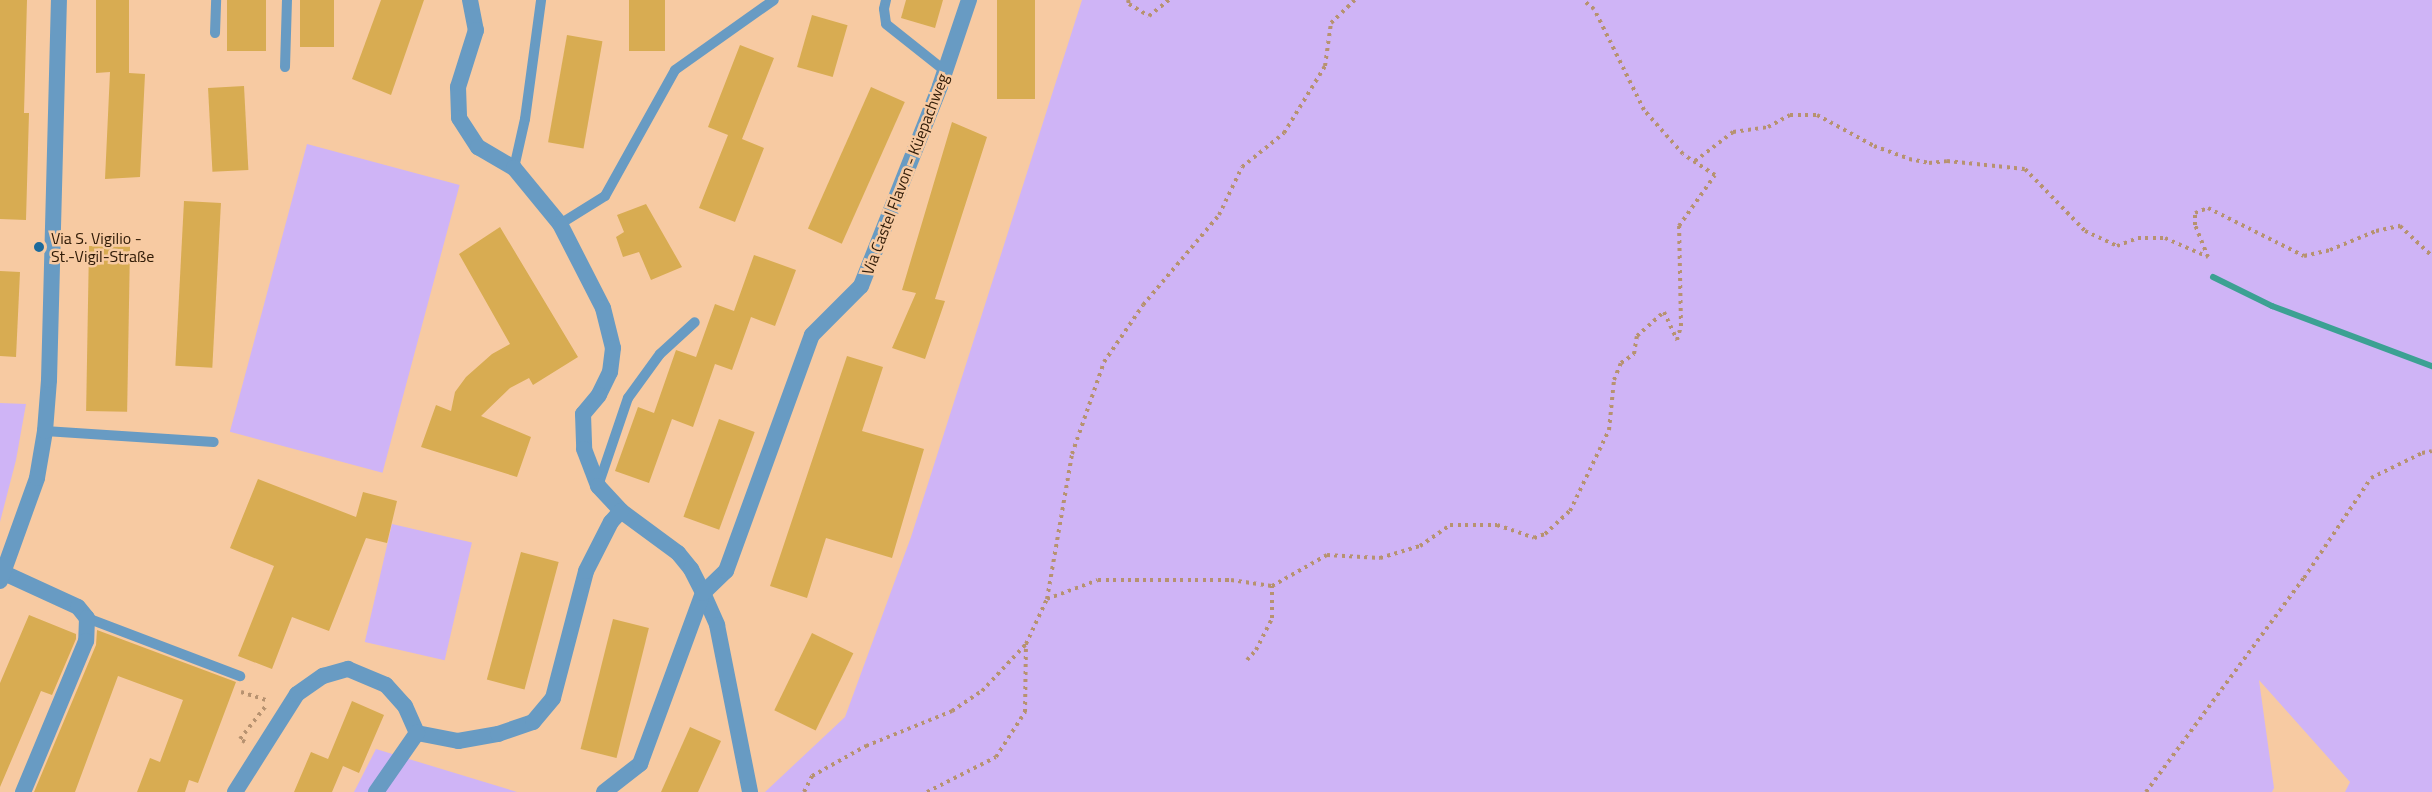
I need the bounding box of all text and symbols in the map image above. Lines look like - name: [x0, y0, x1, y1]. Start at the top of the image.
- street label: Via Castel Flavon - Küepachweg: [858, 71, 952, 277]
- place label: Via S. Vigilio - St.-Vigil-Straße: [51, 228, 154, 266]
- marker: Via S. Vigilio - St.-Vigil-Straße: [32, 240, 46, 254]

